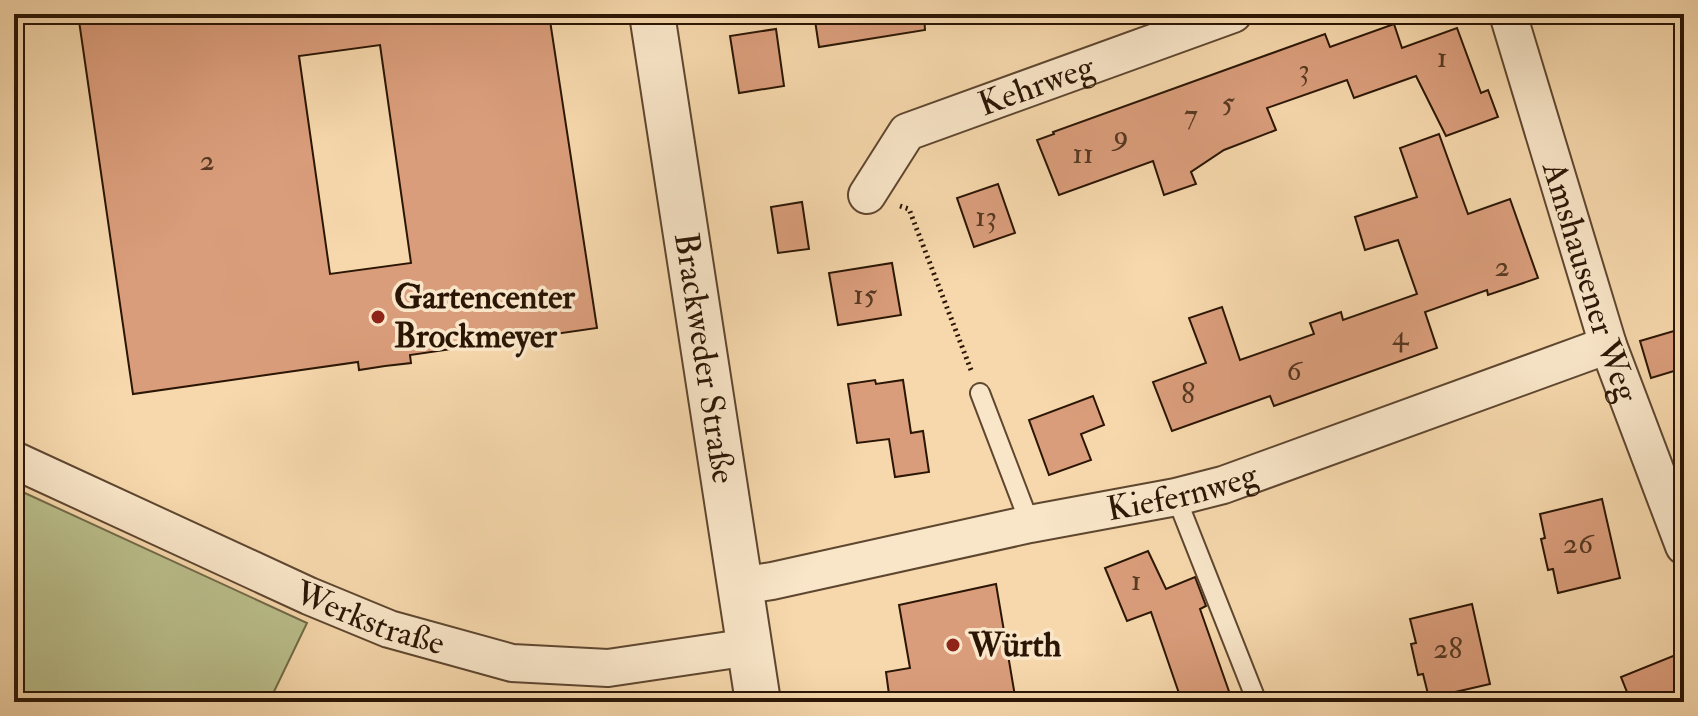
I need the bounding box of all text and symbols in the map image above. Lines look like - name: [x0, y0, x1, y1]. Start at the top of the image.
- house number: 1: [1437, 39, 1447, 76]
- street label: Kehrweg: [973, 44, 1101, 126]
- house number: 3: [1298, 51, 1310, 88]
- house number: 5: [1221, 84, 1235, 121]
- house number: 7: [1184, 96, 1198, 133]
- house number: 9: [1111, 117, 1129, 154]
- house number: 11: [1072, 135, 1094, 172]
- house number: 2: [199, 142, 215, 179]
- street label: Amshausener Weg: [1532, 156, 1649, 409]
- house number: 13: [975, 198, 997, 235]
- street label: Brackweder Straße: [664, 229, 746, 486]
- house number: 2: [1494, 248, 1510, 285]
- place label: Gartencenter Brockmeyer: [394, 276, 576, 358]
- house number: 15: [853, 276, 878, 313]
- marker: Gartencenter Brockmeyer: [369, 308, 387, 326]
- house number: 4: [1392, 317, 1410, 354]
- house number: 6: [1286, 352, 1303, 389]
- house number: 8: [1181, 375, 1195, 412]
- street label: Kiefernweg: [1103, 452, 1265, 531]
- house number: 26: [1563, 525, 1595, 562]
- house number: 1: [1131, 562, 1141, 599]
- street label: Werkstraße: [288, 571, 449, 665]
- place label: Würth: [968, 624, 1062, 667]
- house number: 28: [1433, 630, 1463, 667]
- marker: Würth: [944, 636, 962, 654]

